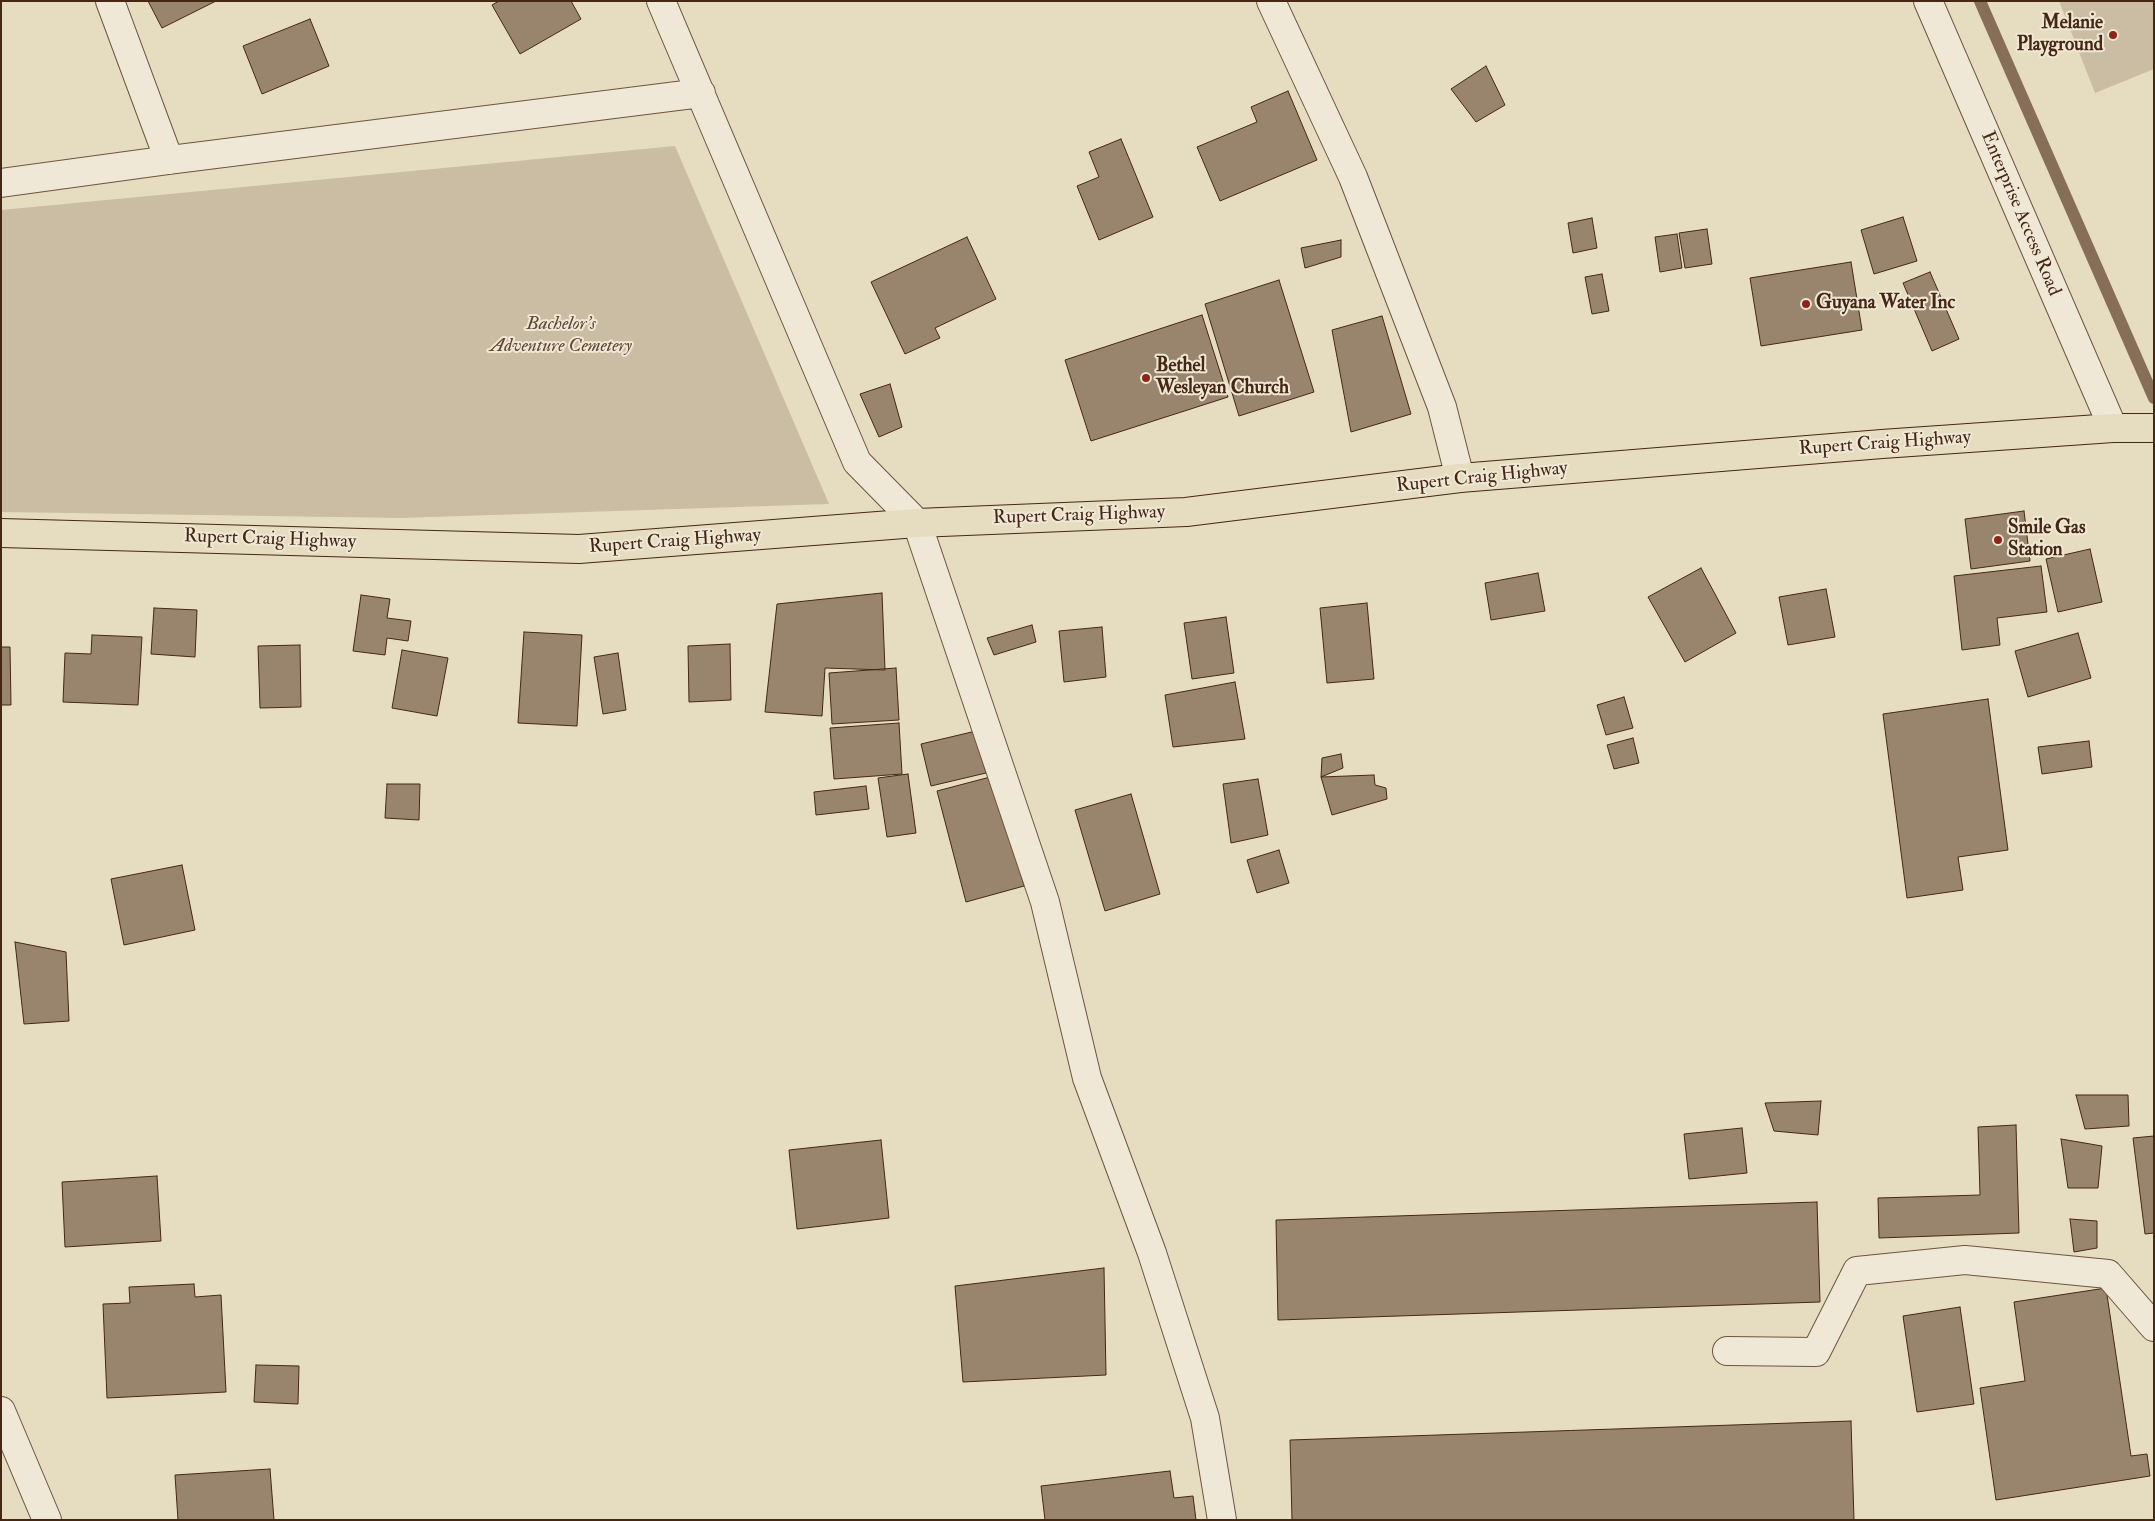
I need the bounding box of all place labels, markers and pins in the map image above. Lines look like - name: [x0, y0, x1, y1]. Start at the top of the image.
- place label: Melanie Playground: [2017, 13, 2103, 57]
- marker: Melanie Playground: [2107, 29, 2119, 41]
- place label: Guyana Water Inc: [1816, 293, 1955, 315]
- marker: Guyana Water Inc: [1800, 298, 1812, 310]
- place label: Bethel Wesleyan Church: [1156, 356, 1289, 400]
- marker: Bethel Wesleyan Church: [1140, 372, 1152, 384]
- place label: Smile Gas Station: [2008, 518, 2085, 562]
- marker: Smile Gas Station: [1992, 534, 2004, 546]

